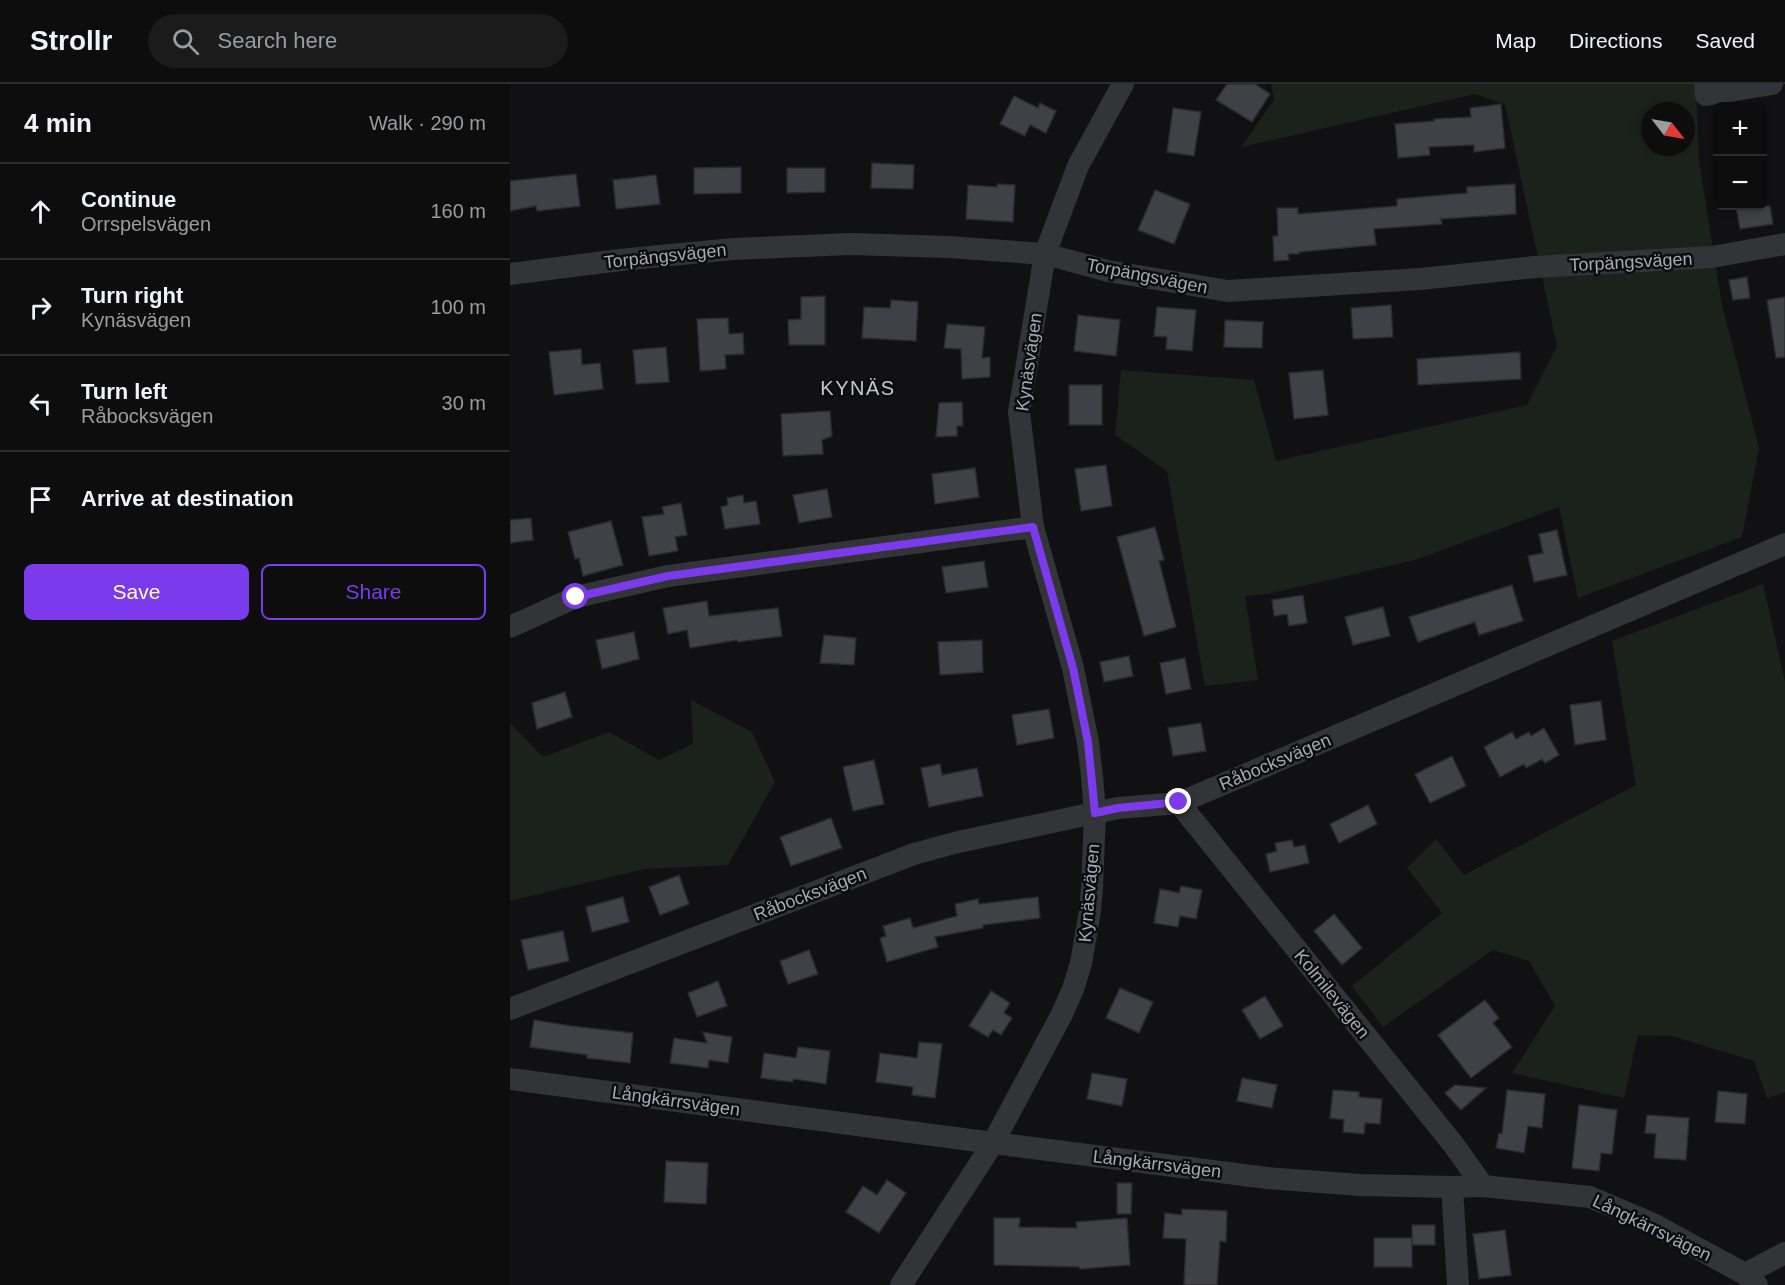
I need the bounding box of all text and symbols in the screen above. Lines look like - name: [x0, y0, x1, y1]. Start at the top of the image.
- search box: [148, 14, 568, 68]
- text: Strollr: [30, 25, 112, 56]
- icon: search: [169, 25, 202, 58]
- text: Search here: [217, 28, 337, 53]
- text: Map: [1495, 29, 1536, 52]
- text: Directions: [1569, 29, 1662, 52]
- text: Saved: [1695, 29, 1755, 52]
- north arrow: [1641, 102, 1695, 156]
- map controls: [1713, 102, 1767, 210]
- button: +: [1713, 102, 1767, 156]
- text: 4 min: [24, 108, 92, 138]
- text: Walk · 290 m: [369, 112, 486, 134]
- button: −: [1713, 156, 1767, 210]
- text: Continue: [81, 187, 176, 212]
- icon: ahead: [24, 195, 57, 228]
- text: 160 m: [430, 200, 486, 222]
- text: Orrspelsvägen: [81, 213, 211, 235]
- street label: Torpängsvägen: [603, 240, 727, 272]
- street label: Torpängsvägen: [1569, 249, 1693, 275]
- street label: Torpängsvägen: [1085, 254, 1209, 298]
- text: Turn right: [81, 283, 183, 308]
- icon: right: [24, 291, 57, 324]
- text: 100 m: [430, 296, 486, 318]
- text: Kynäsvägen: [81, 309, 191, 331]
- street label: Kynäsvägen: [1012, 312, 1046, 412]
- district label: KYNÄS: [820, 377, 896, 399]
- text: Turn left: [81, 379, 167, 404]
- icon: left: [24, 387, 57, 420]
- text: 30 m: [442, 392, 486, 414]
- text: Råbocksvägen: [81, 405, 213, 427]
- icon: arrive: [24, 483, 57, 516]
- text: Arrive at destination: [81, 486, 294, 511]
- button: Save: [24, 564, 249, 620]
- button: Share: [261, 564, 486, 620]
- route start: [562, 583, 588, 609]
- street label: Råbocksvägen: [1216, 730, 1334, 794]
- route end: [1165, 788, 1191, 814]
- street label: Kynäsvägen: [1075, 843, 1103, 943]
- street label: Råbocksvägen: [751, 863, 869, 925]
- street label: Kolmilevägen: [1290, 946, 1374, 1042]
- street label: Långkärrsvägen: [611, 1082, 741, 1120]
- street label: Långkärrsvägen: [1092, 1146, 1222, 1182]
- street label: Långkärrsvägen: [1590, 1191, 1714, 1265]

